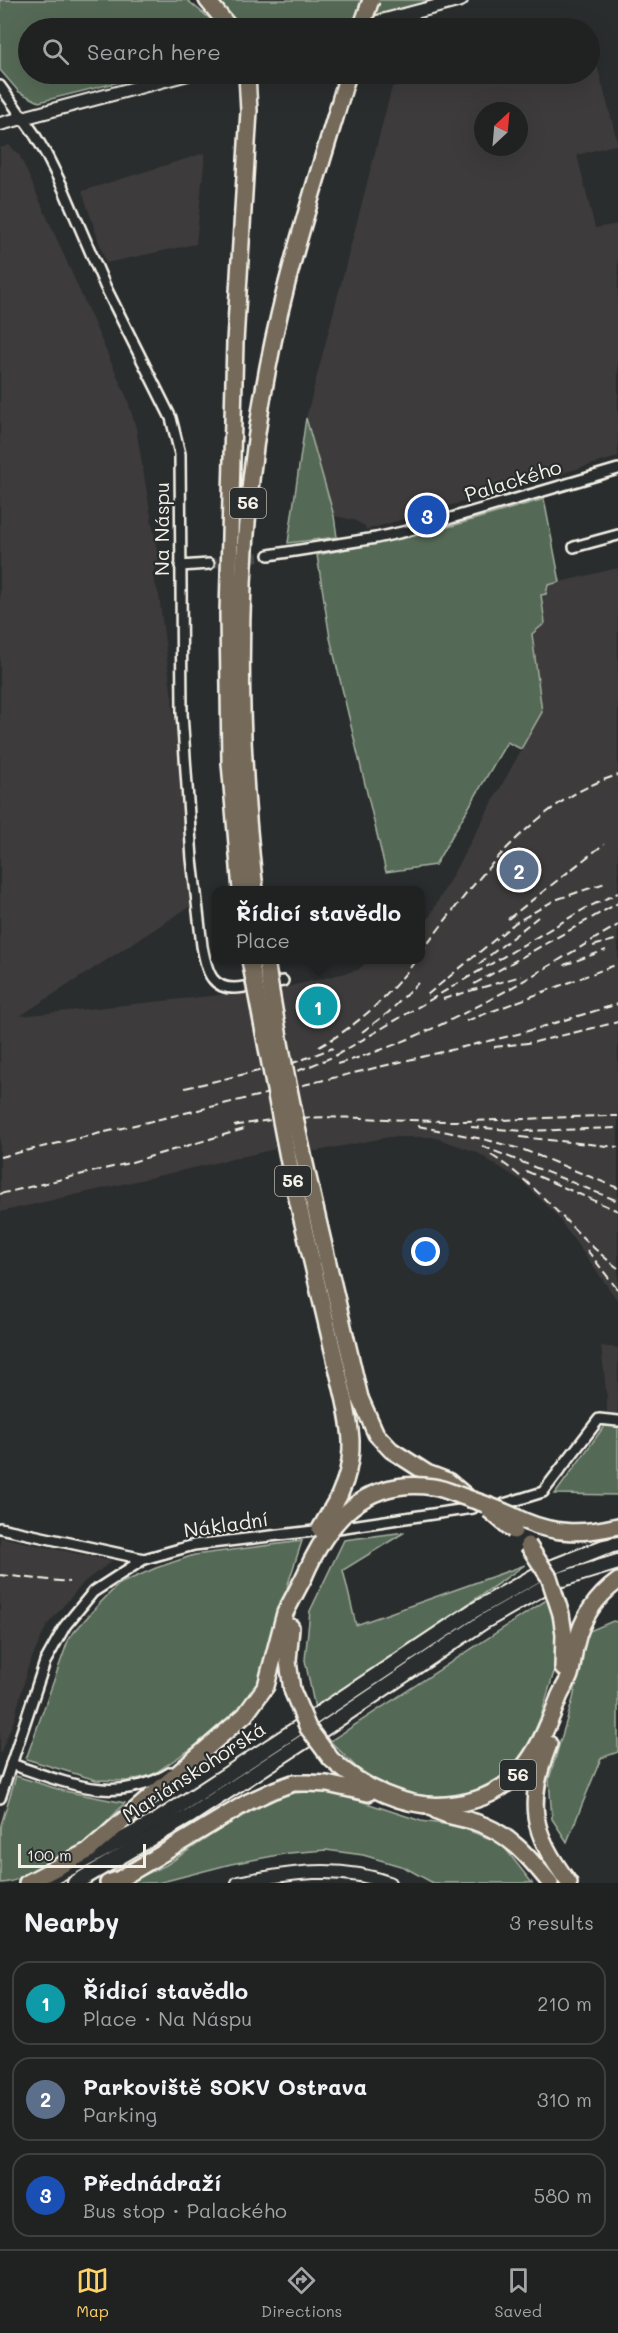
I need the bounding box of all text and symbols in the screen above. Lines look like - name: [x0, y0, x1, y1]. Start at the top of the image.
- search box: [18, 18, 600, 84]
- icon: search: [39, 35, 72, 68]
- text: Search here: [87, 37, 221, 66]
- north arrow: [474, 102, 528, 156]
- street label: Palackého: [461, 453, 564, 507]
- street label: Na Náspu: [148, 482, 174, 576]
- road number: 56: [230, 488, 266, 518]
- pin: 3: [408, 492, 446, 538]
- pin: 2: [500, 848, 538, 892]
- popup: [212, 886, 425, 964]
- text: Řídicí stavědlo: [236, 898, 401, 927]
- text: Place: [236, 927, 290, 953]
- pin: 1: [298, 984, 338, 1028]
- road number: 56: [275, 1166, 311, 1196]
- your location: [411, 1237, 440, 1266]
- street label: Nákladní: [182, 1505, 270, 1543]
- street label: Mariánskohorská: [117, 1715, 270, 1827]
- road number: 56: [500, 1760, 536, 1790]
- scale bar: [18, 1841, 146, 1868]
- text: 100 m: [27, 1844, 72, 1865]
- text: Nearby: [24, 1905, 119, 1939]
- text: 3 results: [509, 1909, 594, 1935]
- text: Řídicí stavědlo: [83, 1976, 248, 2005]
- text: 1: [41, 1990, 50, 2016]
- text: 210 m: [537, 1990, 592, 2016]
- text: Place · Na Náspu: [83, 2005, 252, 2031]
- text: Parkoviště SOKV Ostrava: [83, 2072, 367, 2101]
- text: 2: [40, 2086, 51, 2112]
- text: 310 m: [537, 2086, 592, 2112]
- text: Parking: [83, 2101, 157, 2127]
- text: Přednádraží: [83, 2168, 222, 2197]
- text: 3: [40, 2182, 52, 2208]
- text: 580 m: [534, 2182, 592, 2208]
- text: Bus stop · Palackého: [83, 2197, 287, 2223]
- tab: Map: [76, 2264, 109, 2321]
- tab: Directions: [261, 2264, 342, 2321]
- tab: Saved: [494, 2264, 542, 2321]

